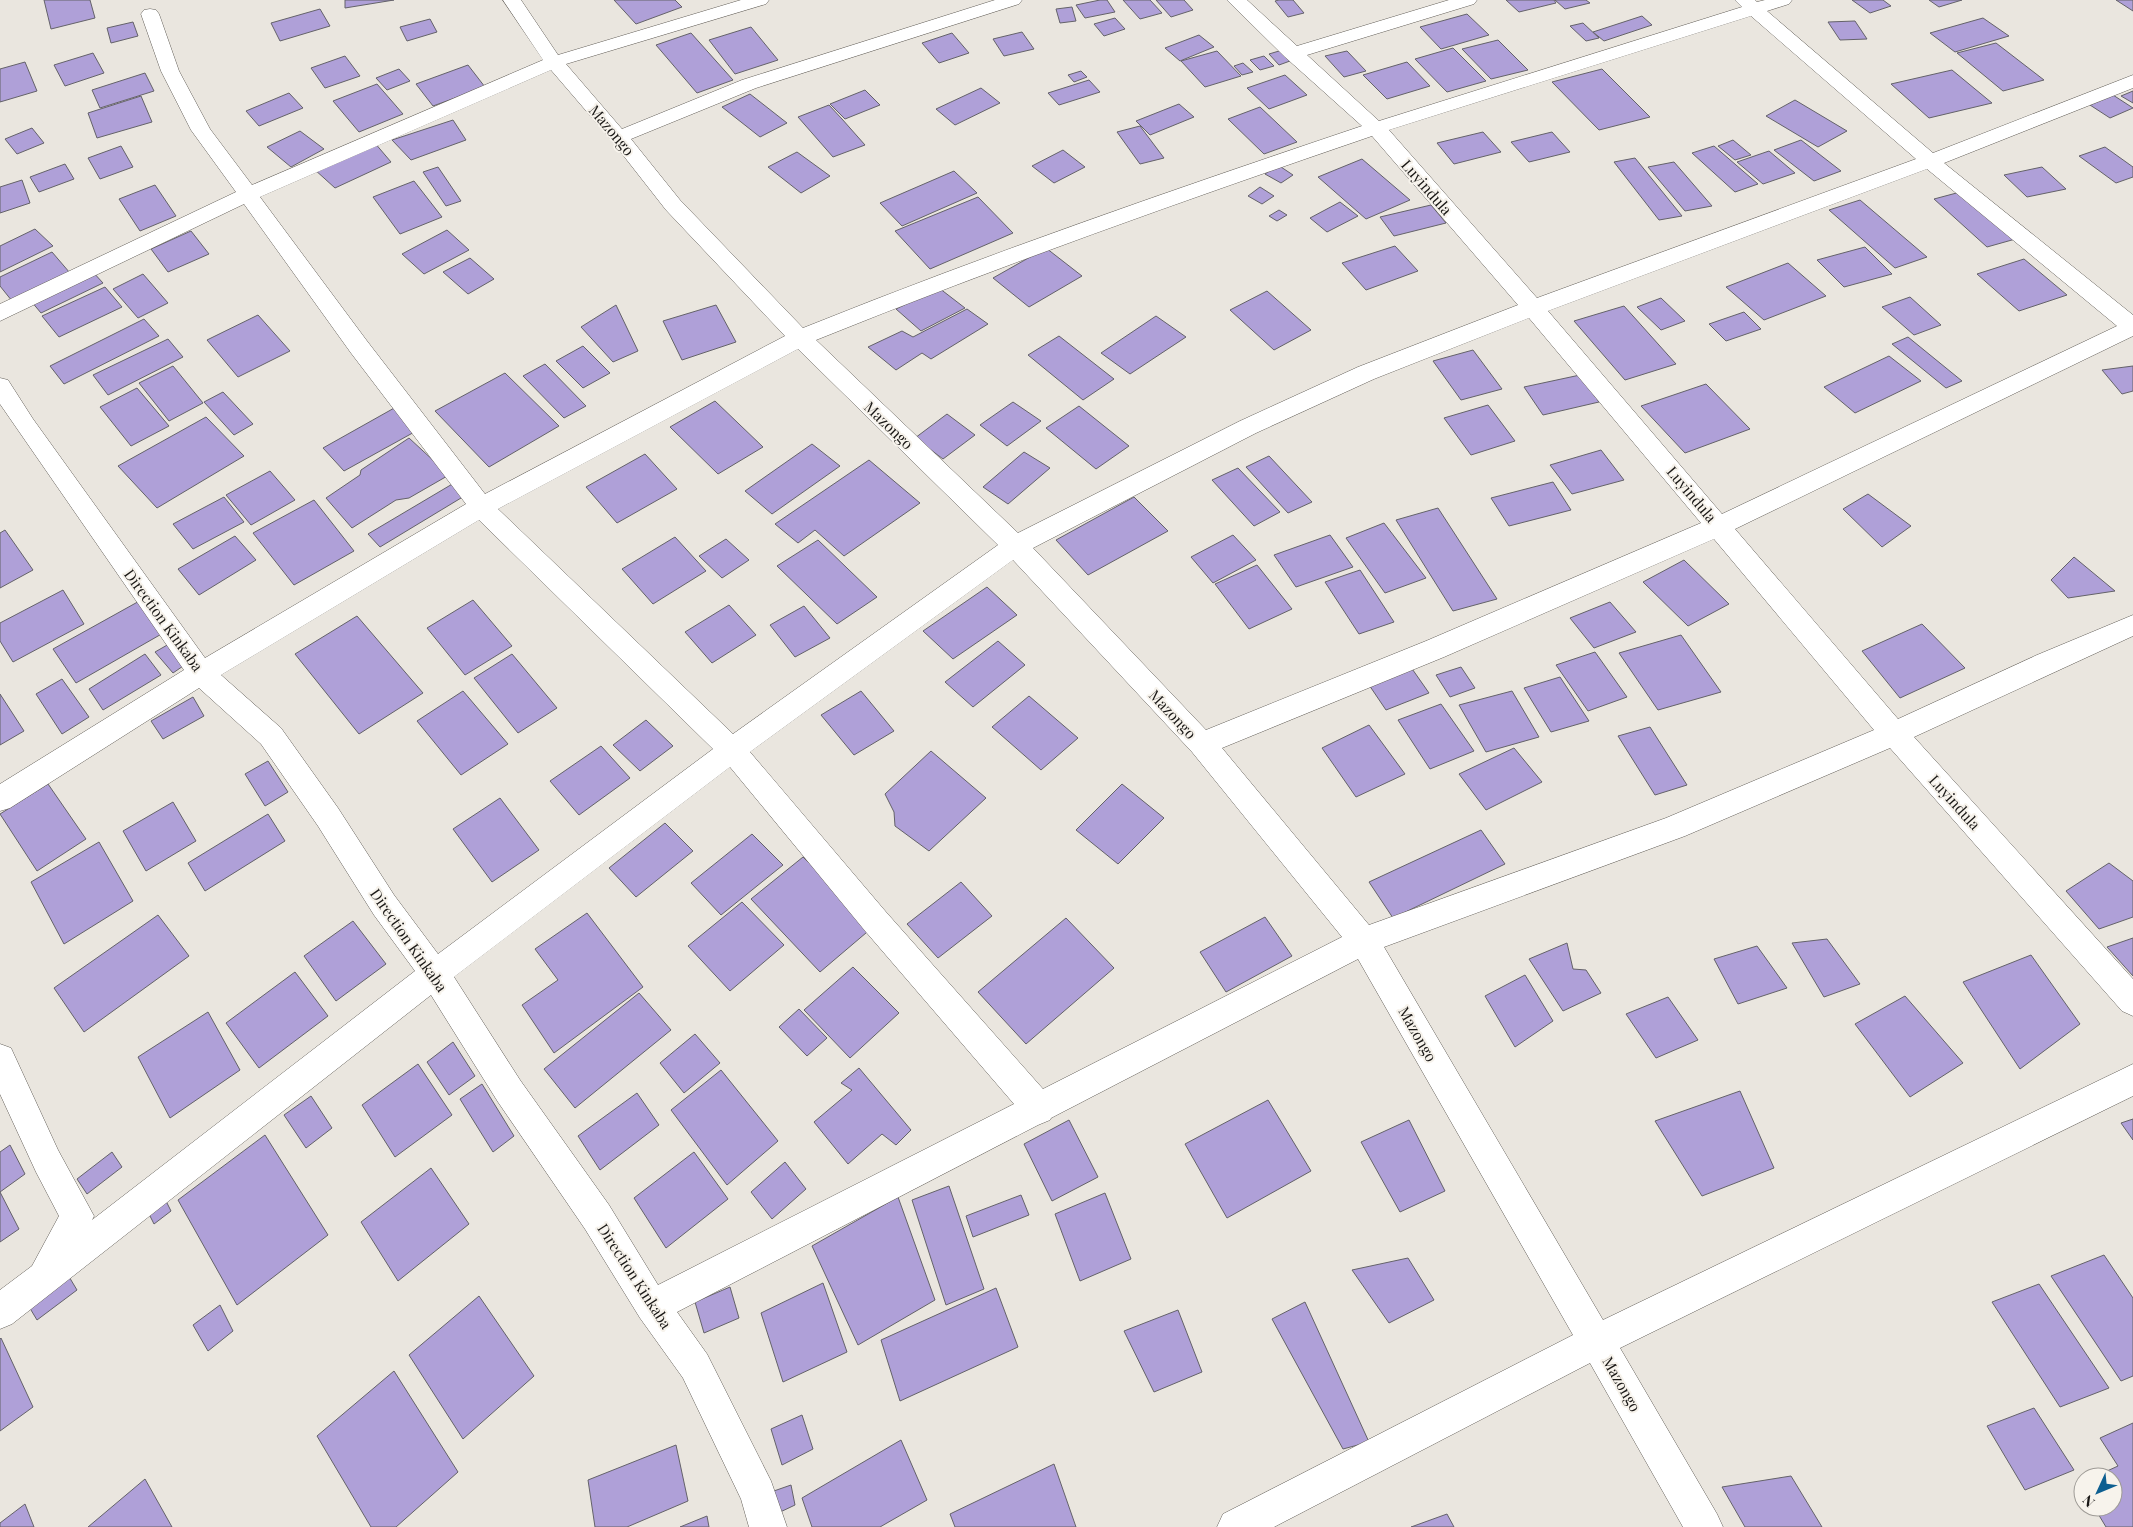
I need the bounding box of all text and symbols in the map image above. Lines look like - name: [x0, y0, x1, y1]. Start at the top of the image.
- street label: Mazongo: [585, 100, 639, 160]
- street label: Luyindula: [1397, 155, 1457, 219]
- street label: Mazongo: [860, 397, 918, 453]
- street label: Luyindula: [1663, 462, 1722, 527]
- street label: Direction Kinkaba: [120, 565, 208, 676]
- street label: Mazongo: [1145, 685, 1201, 743]
- street label: Luyindula: [1925, 770, 1985, 834]
- street label: Direction Kinkaba: [366, 884, 452, 996]
- street label: Mazongo: [1394, 1003, 1442, 1065]
- street label: Direction Kinkaba: [593, 1219, 677, 1333]
- street label: Mazongo: [1598, 1353, 1646, 1415]
- north arrow: [2073, 1467, 2123, 1517]
- text: N: [2078, 1491, 2099, 1512]

